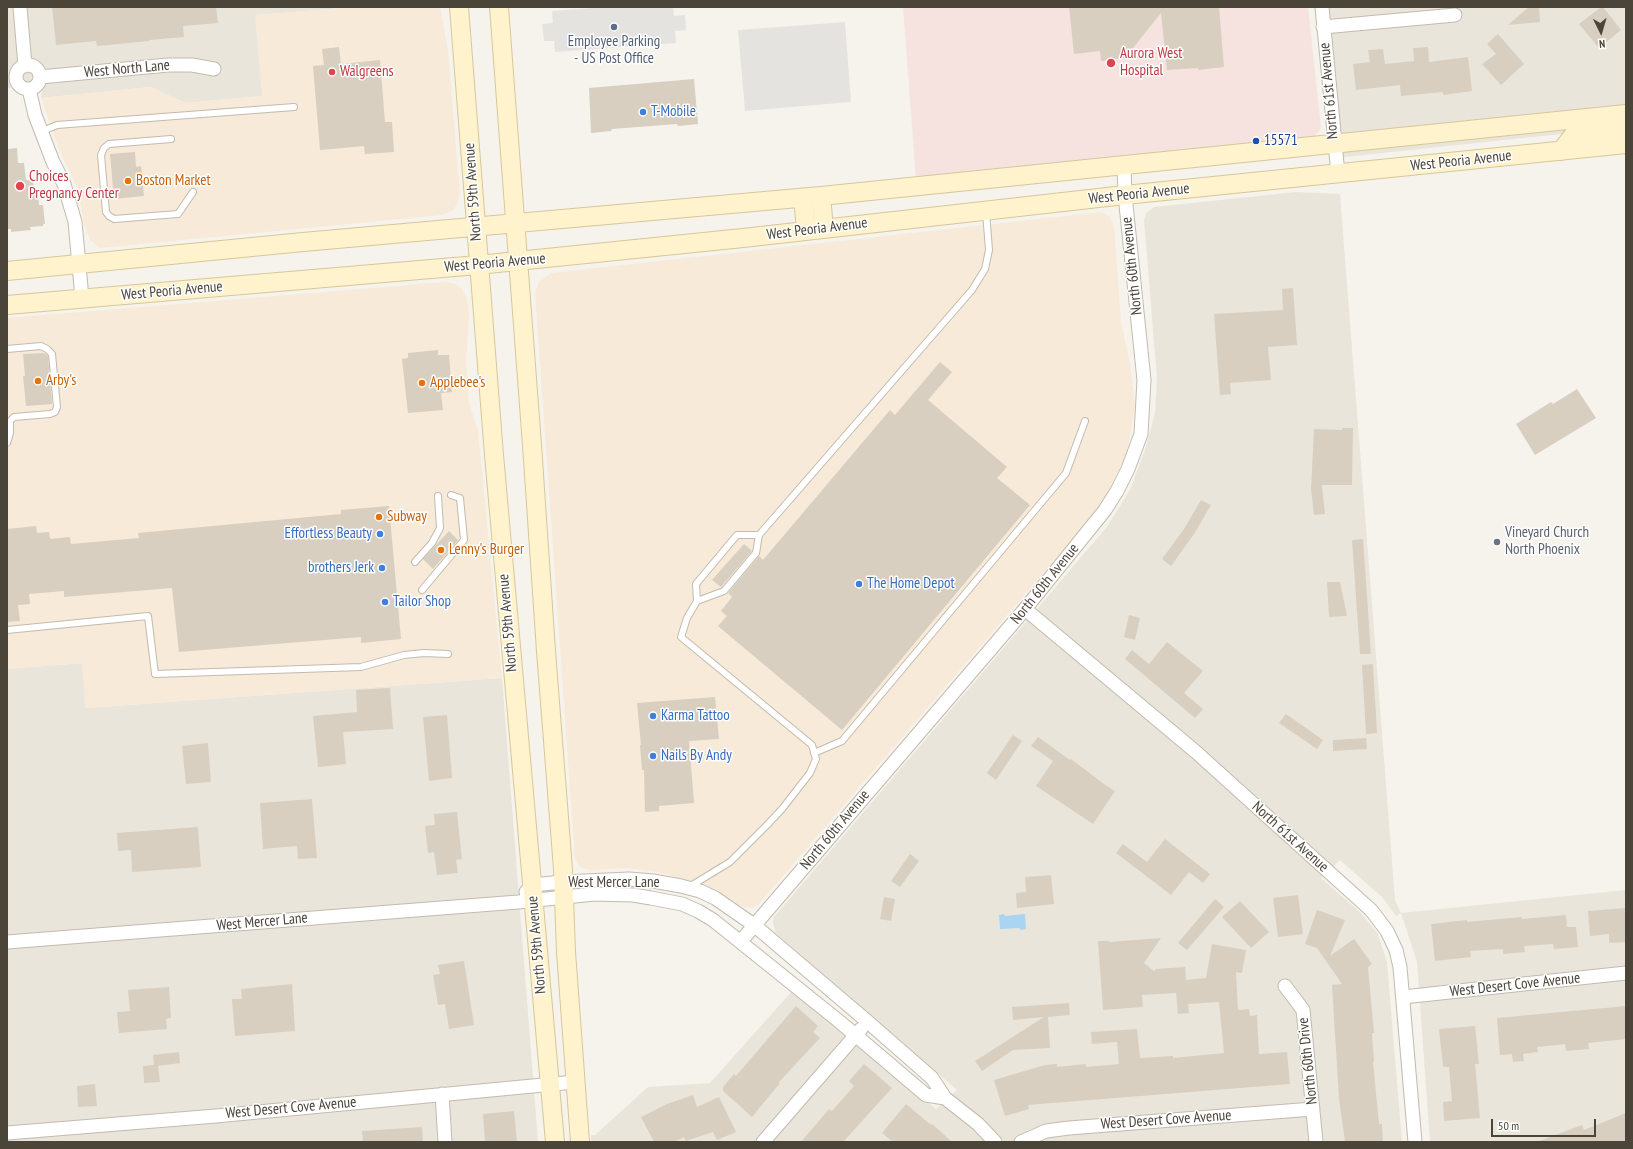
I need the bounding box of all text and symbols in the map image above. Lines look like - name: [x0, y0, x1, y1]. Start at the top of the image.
- north arrow: [1581, 12, 1621, 52]
- marker: Employee Parking - US Post Office: [609, 22, 619, 32]
- place label: Employee Parking - US Post Office: [568, 33, 660, 68]
- text: N: [1598, 37, 1606, 51]
- street label: North 61st Avenue: [1316, 42, 1342, 140]
- place label: Aurora West Hospital: [1120, 45, 1182, 80]
- street label: West North Lane: [83, 56, 171, 82]
- marker: Aurora West Hospital: [1105, 57, 1117, 69]
- place label: Walgreens: [340, 63, 394, 81]
- marker: Walgreens: [327, 67, 337, 77]
- place label: T-Mobile: [651, 103, 696, 121]
- marker: T-Mobile: [638, 107, 648, 117]
- place label: 15571: [1264, 132, 1298, 150]
- marker: 15571: [1251, 136, 1261, 146]
- street label: North 59th Avenue: [461, 142, 485, 242]
- street label: West Peoria Avenue: [1410, 147, 1512, 175]
- place label: Choices Pregnancy Center: [29, 168, 119, 203]
- place label: Boston Market: [136, 172, 211, 190]
- marker: Boston Market: [123, 176, 133, 186]
- marker: Choices Pregnancy Center: [14, 180, 26, 192]
- street label: West Peoria Avenue: [1088, 180, 1190, 208]
- street label: West Peoria Avenue: [766, 214, 868, 244]
- street label: North 60th Avenue: [1118, 216, 1146, 316]
- street label: West Peoria Avenue: [444, 250, 546, 276]
- street label: West Peoria Avenue: [121, 278, 223, 304]
- place label: Arby's: [46, 372, 76, 390]
- place label: Applebee's: [430, 374, 485, 392]
- marker: Arby's: [33, 376, 43, 386]
- marker: Applebee's: [417, 378, 427, 388]
- place label: Subway: [387, 508, 427, 526]
- marker: Subway: [374, 512, 384, 522]
- place label: Vineyard Church North Phoenix: [1505, 524, 1589, 559]
- place label: Effortless Beauty: [284, 525, 372, 543]
- marker: Effortless Beauty: [375, 529, 385, 539]
- marker: Vineyard Church North Phoenix: [1492, 537, 1502, 547]
- street label: North 60th Avenue: [1007, 540, 1083, 628]
- place label: Lenny's Burger: [449, 541, 524, 559]
- marker: Lenny's Burger: [436, 545, 446, 555]
- place label: brothers Jerk: [308, 559, 374, 577]
- marker: brothers Jerk: [377, 563, 387, 573]
- street label: North 59th Avenue: [495, 573, 521, 673]
- place label: The Home Depot: [867, 575, 955, 593]
- marker: The Home Depot: [854, 579, 864, 589]
- place label: Tailor Shop: [393, 593, 451, 611]
- marker: Tailor Shop: [380, 597, 390, 607]
- place label: Karma Tattoo: [661, 707, 730, 725]
- marker: Karma Tattoo: [648, 711, 658, 721]
- place label: Nails By Andy: [661, 747, 732, 765]
- marker: Nails By Andy: [648, 751, 658, 761]
- street label: North 60th Avenue: [797, 787, 873, 873]
- street label: North 61st Avenue: [1248, 798, 1332, 876]
- street label: West Mercer Lane: [568, 874, 660, 892]
- street label: North 59th Avenue: [524, 895, 550, 995]
- street label: West Mercer Lane: [216, 909, 308, 935]
- street label: West Desert Cove Avenue: [1449, 969, 1581, 1001]
- street label: North 60th Drive: [1294, 1017, 1322, 1105]
- street label: West Desert Cove Avenue: [225, 1093, 357, 1123]
- street label: West Desert Cove Avenue: [1100, 1106, 1232, 1134]
- scale bar: [1493, 1111, 1598, 1137]
- text: 50 m: [1498, 1118, 1519, 1133]

